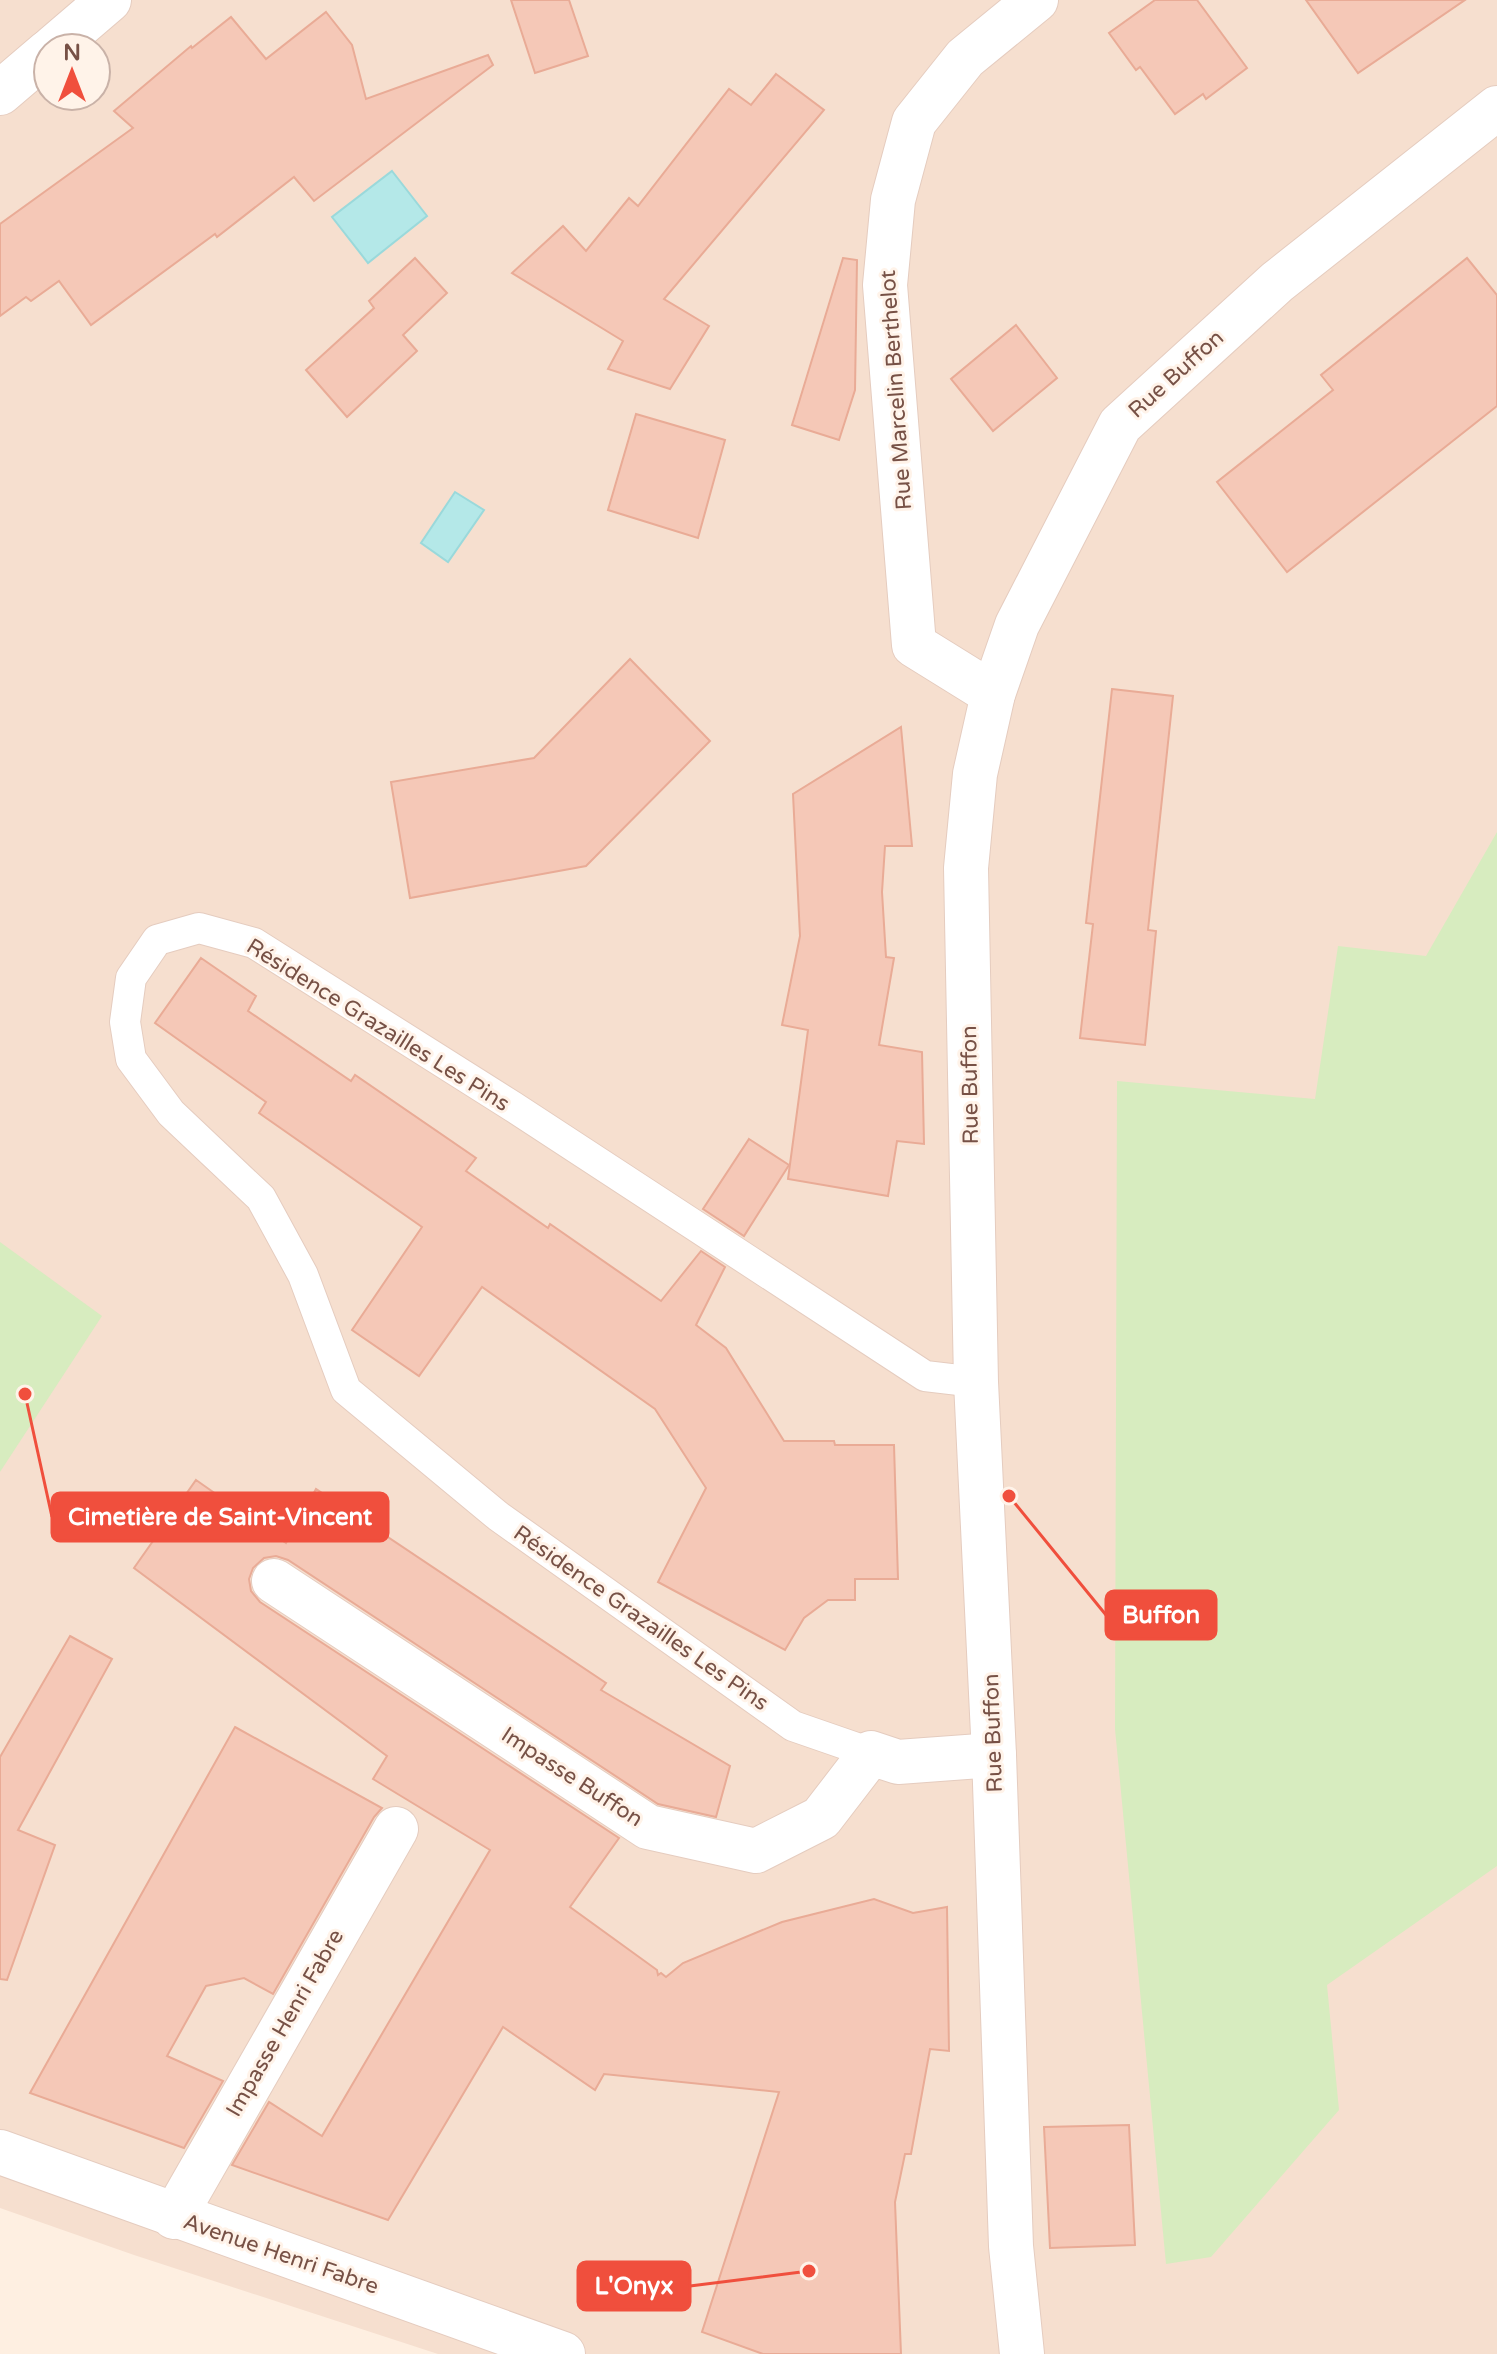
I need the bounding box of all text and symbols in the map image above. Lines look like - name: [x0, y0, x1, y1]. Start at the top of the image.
- north arrow: [32, 32, 112, 112]
- text: N: [63, 40, 81, 66]
- street label: Rue Marcelin Berthelot: [875, 269, 917, 511]
- street label: Rue Buffon: [1123, 325, 1229, 423]
- street label: Résidence Grazailles Les Pins: [242, 933, 514, 1117]
- street label: Rue Buffon: [956, 1025, 984, 1145]
- callout: Cimetière de Saint-Vincent: [52, 1493, 388, 1541]
- text: Cimetière de Saint-Vincent: [68, 1503, 373, 1532]
- street label: Résidence Grazailles Les Pins: [509, 1520, 773, 1716]
- callout: Buffon: [1106, 1591, 1216, 1639]
- text: Buffon: [1122, 1601, 1200, 1630]
- street label: Rue Buffon: [978, 1673, 1008, 1793]
- street label: Impasse Buffon: [496, 1722, 648, 1832]
- street label: Impasse Henri Fabre: [221, 1925, 349, 2121]
- street label: Avenue Henri Fabre: [180, 2208, 382, 2300]
- callout: L'Onyx: [578, 2262, 690, 2310]
- text: L'Onyx: [594, 2272, 674, 2301]

